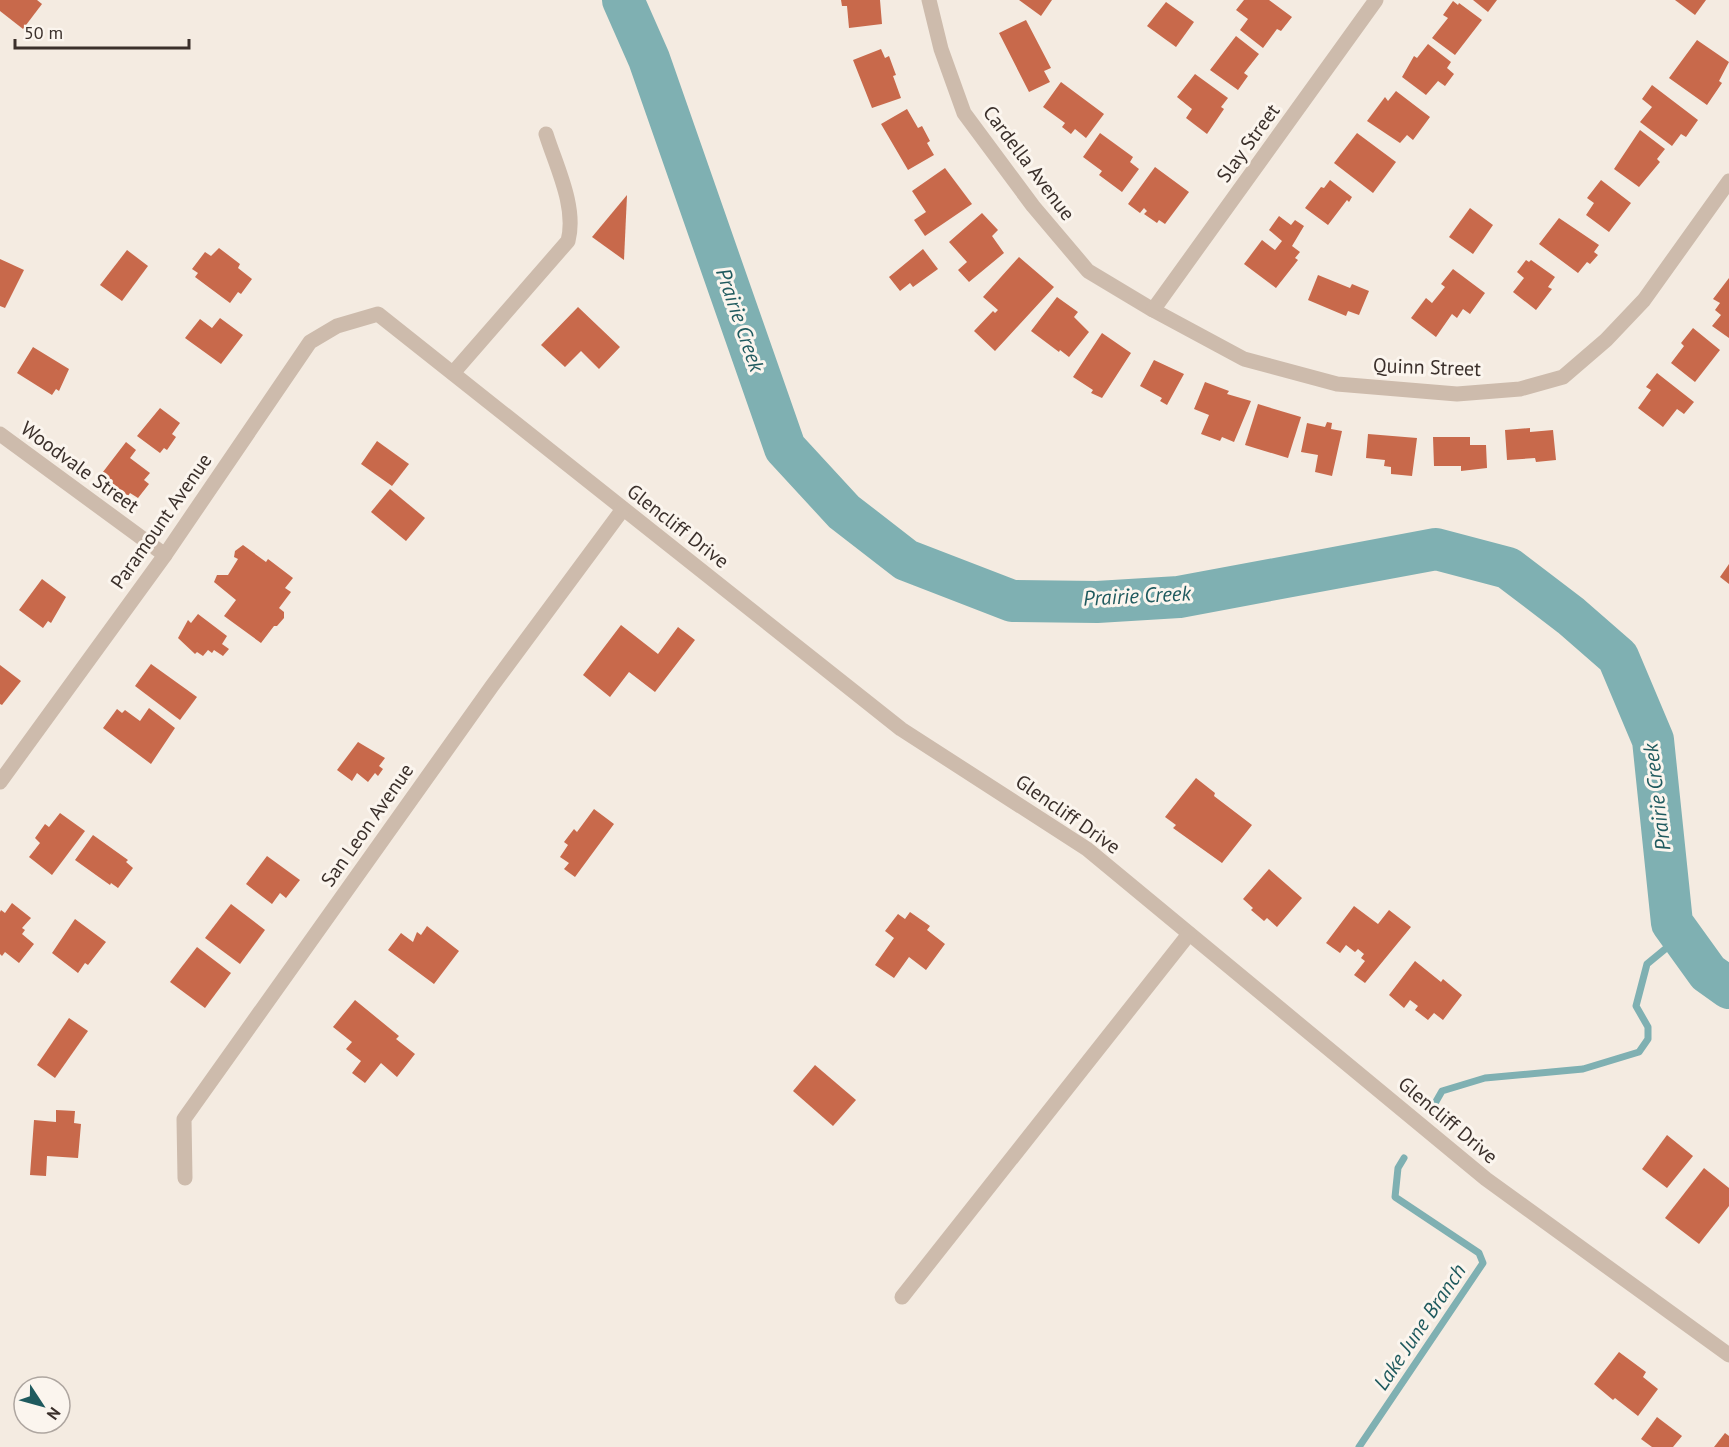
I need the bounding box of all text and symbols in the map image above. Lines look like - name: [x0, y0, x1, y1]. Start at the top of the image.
- scale bar: [15, 12, 189, 50]
- text: 50 m: [24, 21, 63, 44]
- street label: Slay Street: [1211, 98, 1286, 188]
- street label: Cardella Avenue: [977, 100, 1081, 226]
- water label: Prairie Creek: [710, 264, 771, 377]
- street label: Quinn Street: [1373, 352, 1482, 382]
- street label: Woodvale Street: [16, 415, 144, 519]
- street label: Paramount Avenue: [105, 448, 217, 594]
- street label: Glencliff Drive: [622, 478, 734, 574]
- water label: Prairie Creek: [1082, 579, 1193, 612]
- water label: Prairie Creek: [1636, 740, 1676, 852]
- street label: San Leon Avenue: [315, 758, 419, 892]
- street label: Glencliff Drive: [1010, 768, 1126, 860]
- street label: Glencliff Drive: [1393, 1071, 1503, 1169]
- water label: Lake June Branch: [1367, 1258, 1472, 1395]
- north arrow: [12, 1375, 72, 1435]
- text: N: [43, 1404, 65, 1424]

